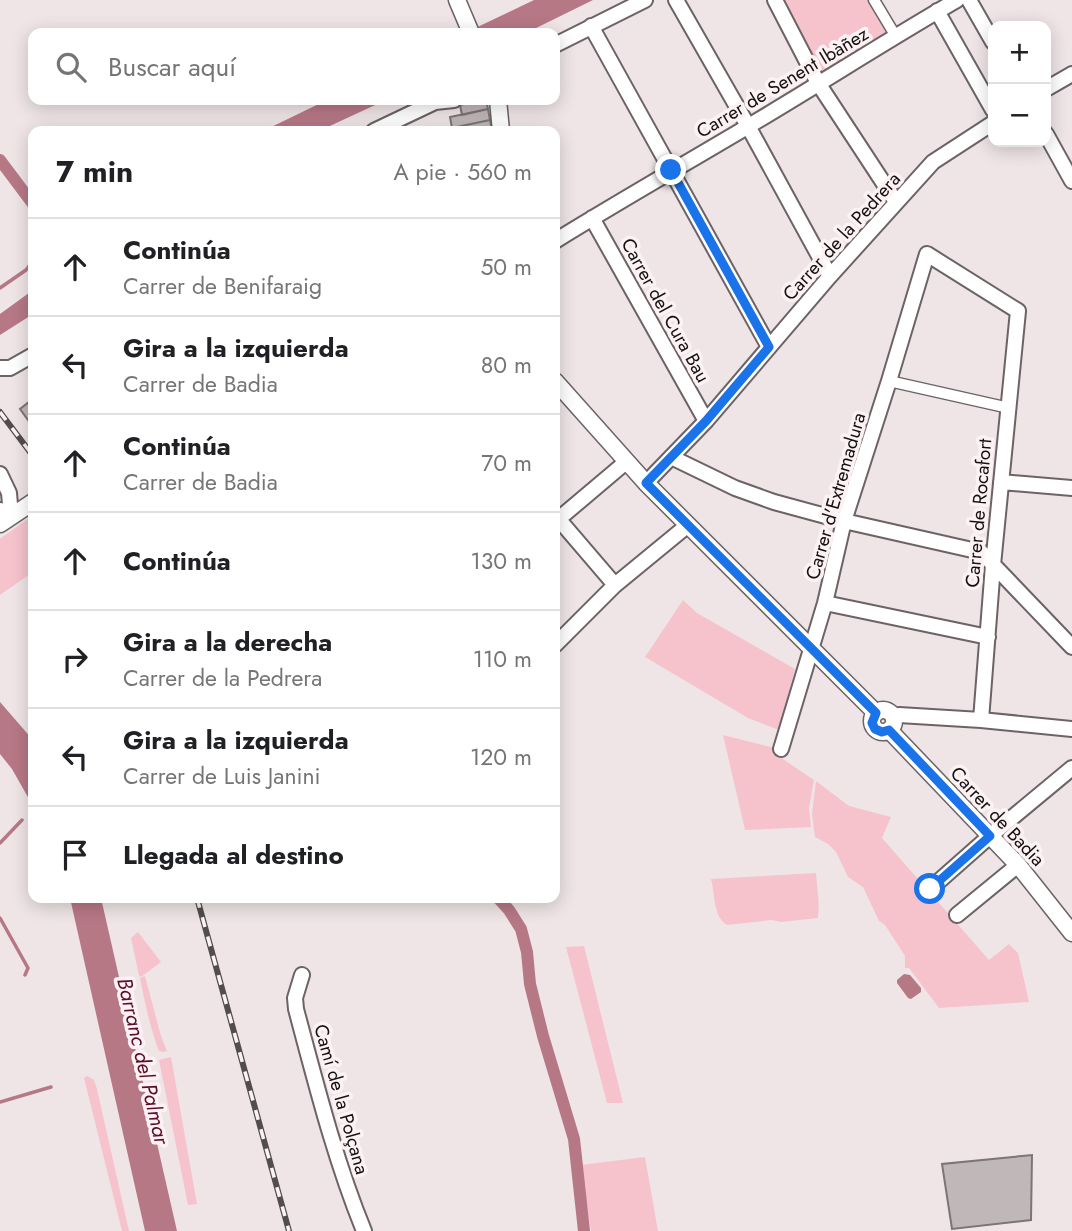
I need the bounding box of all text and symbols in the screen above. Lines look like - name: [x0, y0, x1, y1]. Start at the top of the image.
- street label: Carrer de Senent Ibàñez: [691, 20, 874, 145]
- map controls: [988, 21, 1051, 147]
- button: +: [988, 21, 1051, 84]
- search box: [28, 28, 560, 105]
- icon: search: [52, 48, 90, 86]
- text: Buscar aquí: [108, 48, 236, 86]
- button: −: [988, 84, 1051, 147]
- text: 7 min: [56, 150, 133, 193]
- route end: [655, 154, 686, 185]
- text: A pie · 560 m: [393, 155, 532, 189]
- street label: Carrer de la Pedrera: [776, 166, 906, 307]
- text: Continúa: [123, 231, 231, 269]
- street label: Carrer del Cura Bau: [615, 233, 717, 387]
- icon: ahead: [56, 248, 94, 286]
- text: 50 m: [480, 250, 532, 284]
- text: Carrer de Benifaraig: [123, 269, 322, 303]
- text: Gira a la izquierda: [123, 329, 349, 367]
- icon: left: [56, 346, 94, 384]
- text: 80 m: [481, 348, 532, 382]
- text: Carrer de Badia: [123, 367, 278, 401]
- street label: Carrer d'Extremadura: [799, 409, 872, 583]
- text: Continúa: [123, 427, 231, 465]
- street label: Carrer de Rocafort: [959, 437, 998, 589]
- icon: ahead: [56, 444, 94, 482]
- text: 70 m: [481, 446, 532, 480]
- text: Carrer de Badia: [123, 465, 278, 499]
- icon: ahead: [56, 542, 94, 580]
- text: Continúa: [123, 542, 231, 580]
- text: 130 m: [470, 544, 532, 578]
- text: Gira a la derecha: [123, 623, 332, 661]
- icon: right: [56, 640, 94, 678]
- text: 110 m: [473, 642, 532, 676]
- text: Carrer de la Pedrera: [123, 661, 322, 695]
- text: Gira a la izquierda: [123, 721, 349, 759]
- icon: left: [56, 738, 94, 776]
- text: 120 m: [470, 740, 532, 774]
- text: Carrer de Luis Janini: [123, 759, 321, 793]
- street label: Carrer de Badia: [944, 760, 1051, 872]
- icon: arrive: [56, 836, 94, 874]
- text: Llegada al destino: [123, 836, 344, 874]
- route start: [914, 873, 945, 904]
- water label: Barranc del Palmar: [109, 975, 177, 1148]
- street label: Camí de la Polçana: [307, 1021, 376, 1177]

